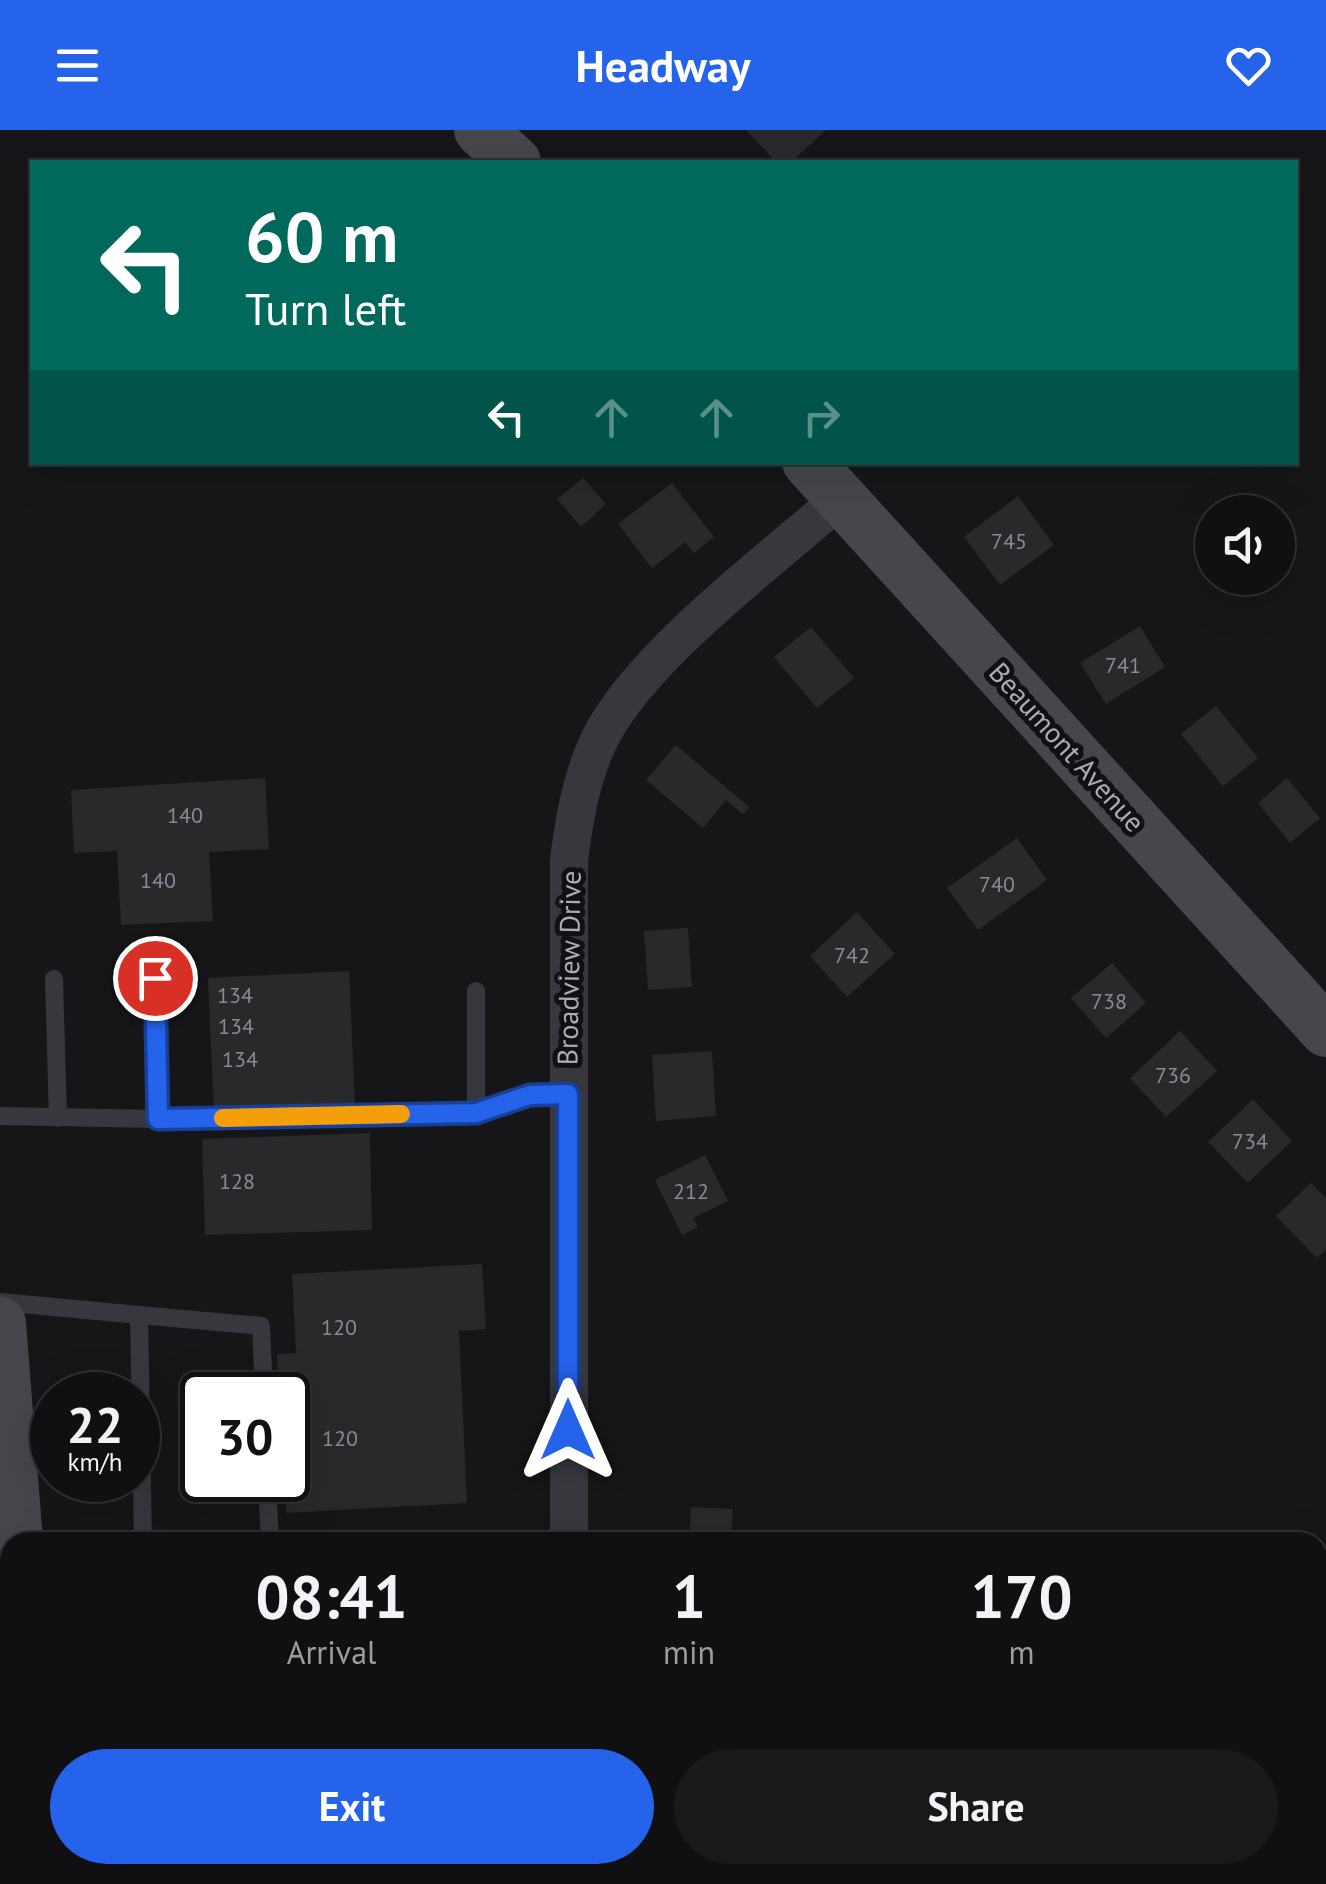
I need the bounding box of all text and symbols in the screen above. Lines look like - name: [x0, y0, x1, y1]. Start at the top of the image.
- text: Headway: [575, 36, 751, 94]
- icon: menu: [50, 38, 105, 93]
- icon: heart: [1221, 38, 1276, 93]
- text: 60 m: [245, 191, 398, 281]
- icon: left: [80, 200, 210, 330]
- text: Turn left: [245, 279, 406, 337]
- icon: left: [479, 390, 534, 445]
- icon: ahead: [584, 390, 639, 445]
- icon: ahead: [689, 390, 744, 445]
- icon: right: [794, 390, 849, 445]
- map controls: [1195, 495, 1295, 595]
- button: sound: [1195, 495, 1295, 595]
- house number: 745: [991, 527, 1027, 555]
- house number: 741: [1105, 651, 1141, 679]
- street label: Beaumont Avenue: [981, 654, 1153, 839]
- house number: 140: [167, 801, 203, 829]
- house number: 140: [140, 866, 176, 894]
- street label: Broadview Drive: [548, 870, 589, 1066]
- house number: 740: [979, 870, 1015, 898]
- pin: [113, 936, 198, 1021]
- house number: 742: [834, 941, 870, 969]
- icon: arrive: [128, 951, 183, 1006]
- house number: 134: [217, 981, 253, 1009]
- house number: 738: [1091, 987, 1127, 1015]
- house number: 134: [218, 1012, 254, 1040]
- house number: 134: [222, 1045, 258, 1073]
- house number: 736: [1155, 1061, 1191, 1089]
- house number: 734: [1232, 1127, 1268, 1155]
- house number: 128: [219, 1167, 255, 1195]
- house number: 212: [673, 1177, 709, 1205]
- house number: 120: [321, 1313, 357, 1341]
- speed limit sign: 30: [180, 1372, 310, 1502]
- position arrow: [516, 1378, 620, 1482]
- text: 22: [67, 1392, 123, 1457]
- house number: 120: [322, 1424, 358, 1452]
- text: km/h: [68, 1446, 122, 1478]
- text: 08:41: [255, 1557, 408, 1635]
- text: 1: [672, 1557, 706, 1635]
- text: 170: [971, 1557, 1073, 1635]
- text: Arrival: [287, 1631, 376, 1673]
- text: min: [663, 1631, 715, 1673]
- text: m: [1009, 1631, 1035, 1673]
- button: Exit: [50, 1749, 654, 1864]
- button: Share: [674, 1749, 1278, 1864]

